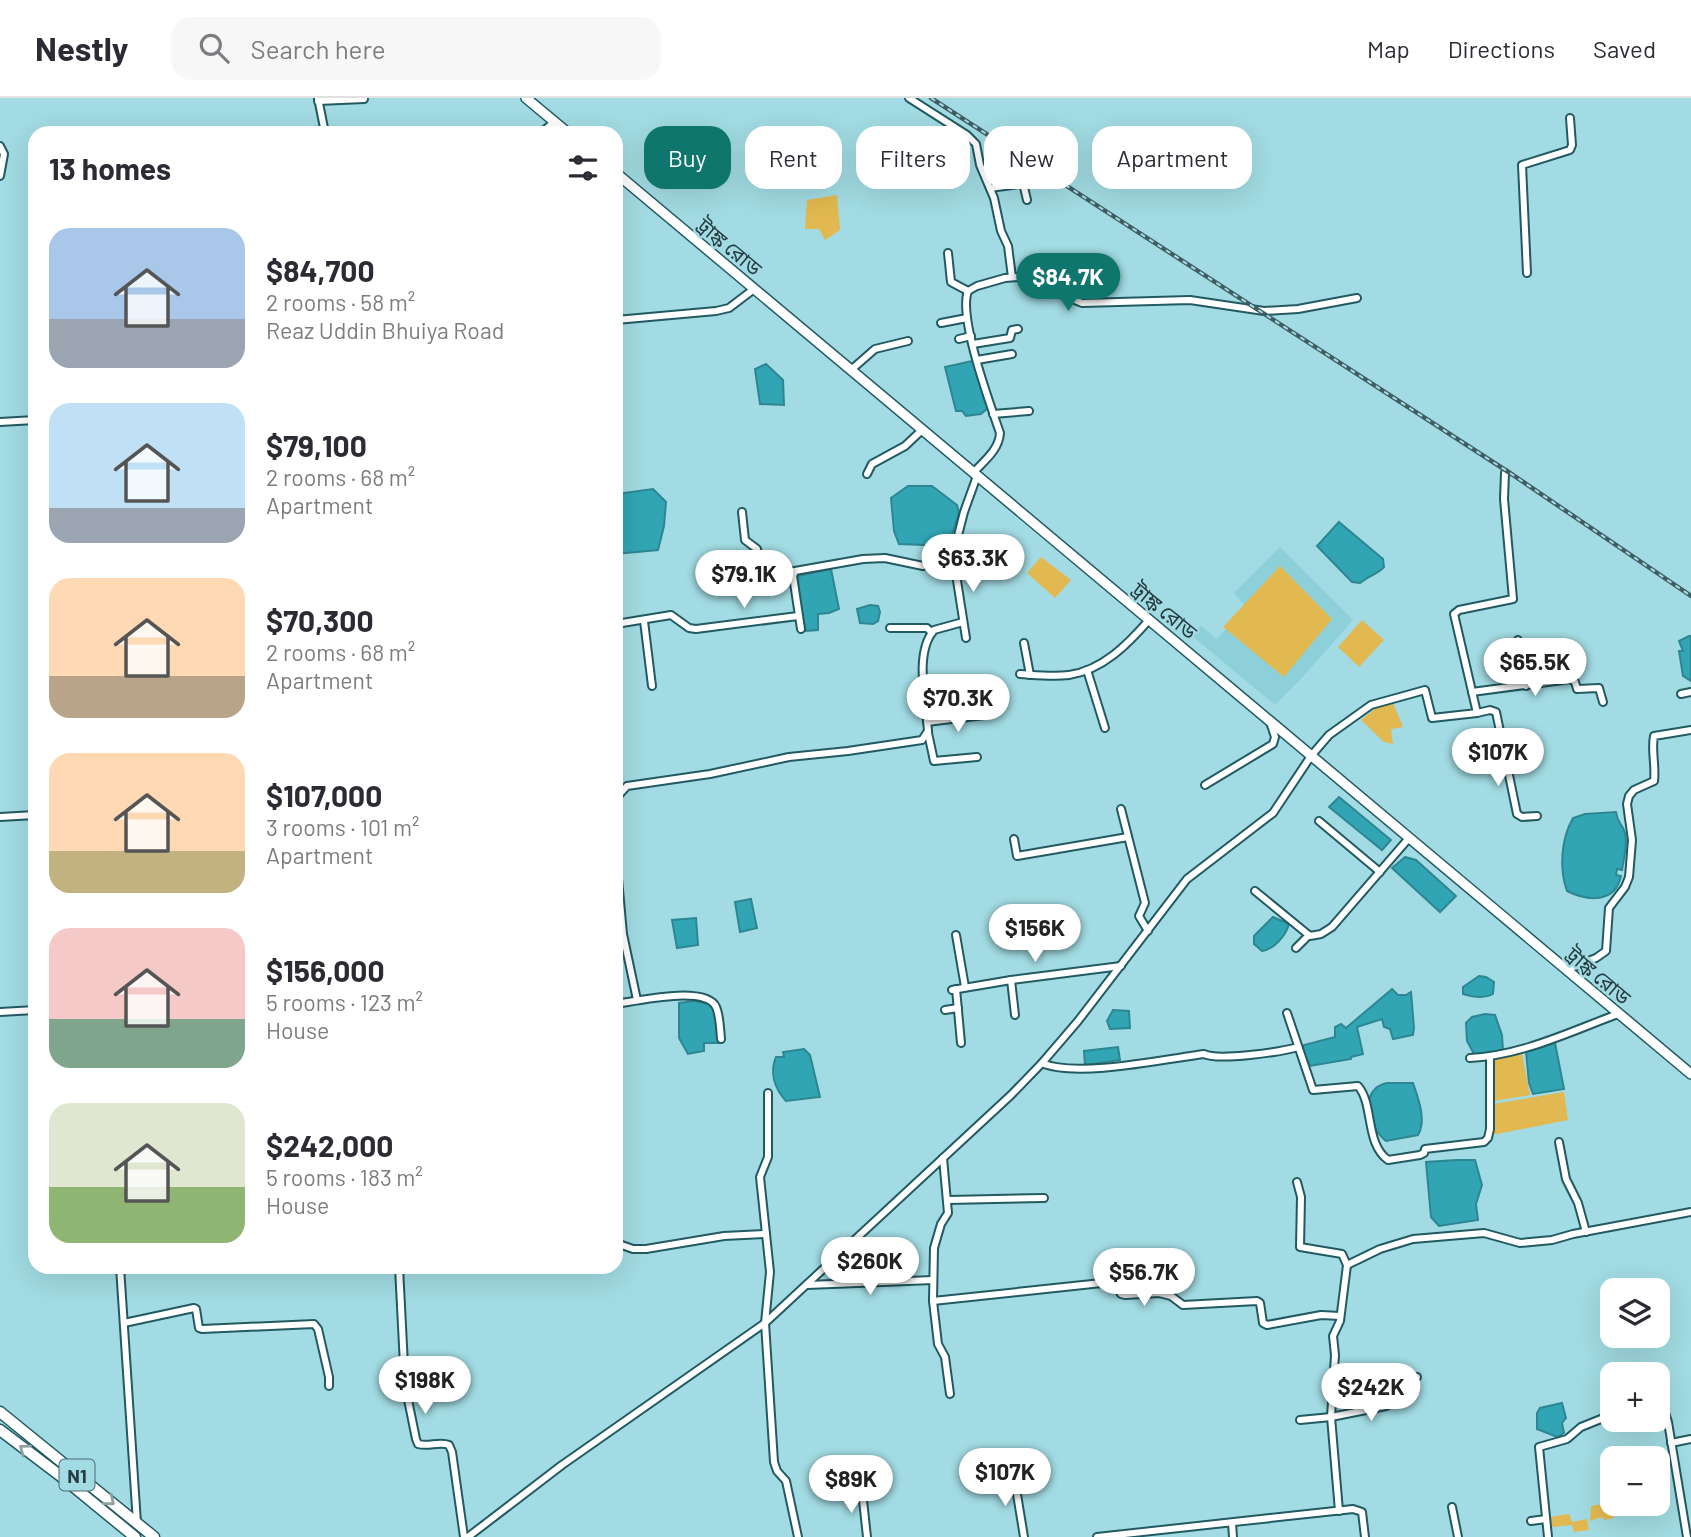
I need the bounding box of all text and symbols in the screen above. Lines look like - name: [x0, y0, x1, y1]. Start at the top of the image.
- search box: [171, 17, 661, 80]
- text: Nestly: [35, 28, 129, 68]
- icon: search: [195, 29, 233, 67]
- text: Search here: [251, 33, 386, 64]
- text: Map: [1367, 34, 1410, 63]
- text: Directions: [1448, 34, 1555, 63]
- text: Saved: [1593, 34, 1656, 63]
- chip: Buy: [644, 126, 731, 189]
- chip: Rent: [745, 126, 842, 189]
- chip: Filters: [856, 126, 970, 189]
- chip: New: [984, 126, 1078, 189]
- chip: Apartment: [1092, 126, 1252, 189]
- icon: filters: [564, 149, 602, 187]
- text: 13 homes: [49, 150, 171, 186]
- street label: ট্রাঙ্ক রোড: [692, 211, 768, 281]
- text: $84,700: [266, 252, 375, 288]
- pin: $84.7K: [1011, 254, 1125, 313]
- icon: home: [105, 256, 189, 340]
- text: $84.7K: [1032, 262, 1104, 290]
- text: 2 rooms · 58 m²: [266, 288, 415, 316]
- text: Reaz Uddin Bhuiya Road: [266, 316, 504, 344]
- text: $79,100: [266, 427, 367, 463]
- icon: home: [105, 431, 189, 515]
- text: 2 rooms · 68 m²: [266, 463, 415, 491]
- text: Apartment: [266, 491, 373, 519]
- pin: $63.3K: [916, 534, 1030, 594]
- text: $63.3K: [938, 543, 1008, 571]
- pin: $79.1K: [687, 550, 801, 610]
- text: $79.1K: [711, 559, 777, 587]
- street label: ট্রাঙ্ক রোড: [1127, 576, 1203, 644]
- text: $70,300: [266, 602, 374, 638]
- icon: home: [105, 606, 189, 690]
- text: 2 rooms · 68 m²: [266, 638, 415, 666]
- pin: $65.5K: [1478, 638, 1592, 698]
- text: $65.5K: [1500, 647, 1570, 675]
- text: Apartment: [266, 666, 373, 694]
- pin: $70.3K: [901, 674, 1015, 734]
- text: $70.3K: [923, 683, 993, 711]
- pin: $107K: [1449, 728, 1547, 788]
- text: $107K: [1468, 737, 1528, 765]
- text: $107,000: [266, 777, 382, 813]
- icon: home: [105, 781, 189, 865]
- text: 3 rooms · 101 m²: [266, 813, 419, 841]
- text: Apartment: [266, 841, 373, 869]
- pin: $156K: [986, 904, 1084, 964]
- text: $156K: [1005, 913, 1065, 941]
- street label: ট্রাঙ্ক রোড: [1561, 940, 1637, 1010]
- text: $156,000: [266, 952, 385, 988]
- icon: home: [105, 956, 189, 1040]
- text: 5 rooms · 123 m²: [266, 988, 423, 1016]
- text: House: [266, 1016, 329, 1044]
- text: $242,000: [266, 1127, 393, 1163]
- icon: home: [105, 1131, 189, 1215]
- text: 5 rooms · 183 m²: [266, 1163, 423, 1191]
- text: House: [266, 1191, 329, 1219]
- pin: $260K: [821, 1238, 919, 1297]
- text: $260K: [837, 1246, 903, 1274]
- pin: $56.7K: [1087, 1248, 1201, 1308]
- text: $56.7K: [1109, 1257, 1179, 1285]
- map controls: [1600, 1278, 1670, 1516]
- button: layers: [1600, 1278, 1670, 1348]
- pin: $198K: [376, 1356, 474, 1416]
- button: +: [1600, 1362, 1670, 1432]
- pin: $242K: [1322, 1364, 1420, 1423]
- text: $198K: [395, 1365, 455, 1393]
- text: $242K: [1337, 1372, 1405, 1400]
- one-way arrow: [20, 1444, 32, 1457]
- button: −: [1600, 1446, 1670, 1516]
- pin: $107K: [956, 1448, 1054, 1508]
- pin: $89K: [810, 1456, 892, 1515]
- text: $107K: [975, 1457, 1035, 1485]
- road number: N1: [60, 1460, 94, 1490]
- text: $89K: [825, 1464, 877, 1492]
- one-way arrow: [103, 1493, 115, 1506]

